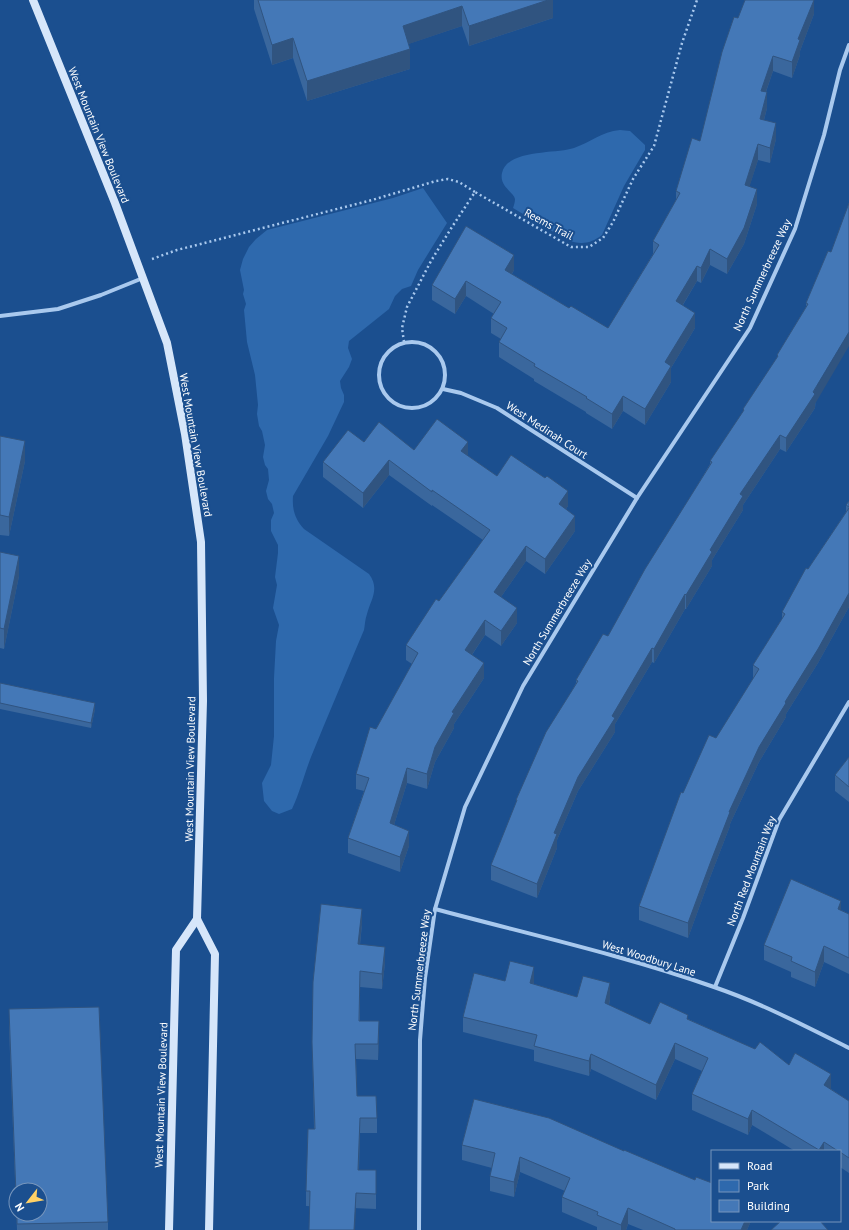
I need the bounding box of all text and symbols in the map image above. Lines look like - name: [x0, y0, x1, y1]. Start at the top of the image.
- street label: West Mountain View Boulevard: [65, 65, 133, 205]
- street label: Reems Trail: [522, 205, 577, 243]
- street label: North Summerbreeze Way: [730, 216, 794, 333]
- street label: West Mountain View Boulevard: [176, 372, 216, 518]
- street label: West Medinah Court: [504, 398, 591, 462]
- street label: North Summerbreeze Way: [520, 555, 595, 668]
- street label: West Mountain View Boulevard: [182, 696, 198, 842]
- street label: North Red Mountain Way: [723, 813, 779, 928]
- street label: North Summerbreeze Way: [405, 908, 433, 1031]
- street label: West Woodbury Lane: [600, 937, 698, 979]
- street label: West Mountain View Boulevard: [151, 1022, 171, 1168]
- legend: [711, 1150, 841, 1222]
- text: Road: [747, 1158, 772, 1173]
- text: Park: [747, 1178, 769, 1193]
- north arrow: [8, 1182, 48, 1222]
- text: Building: [747, 1198, 790, 1213]
- text: N: [12, 1200, 27, 1214]

